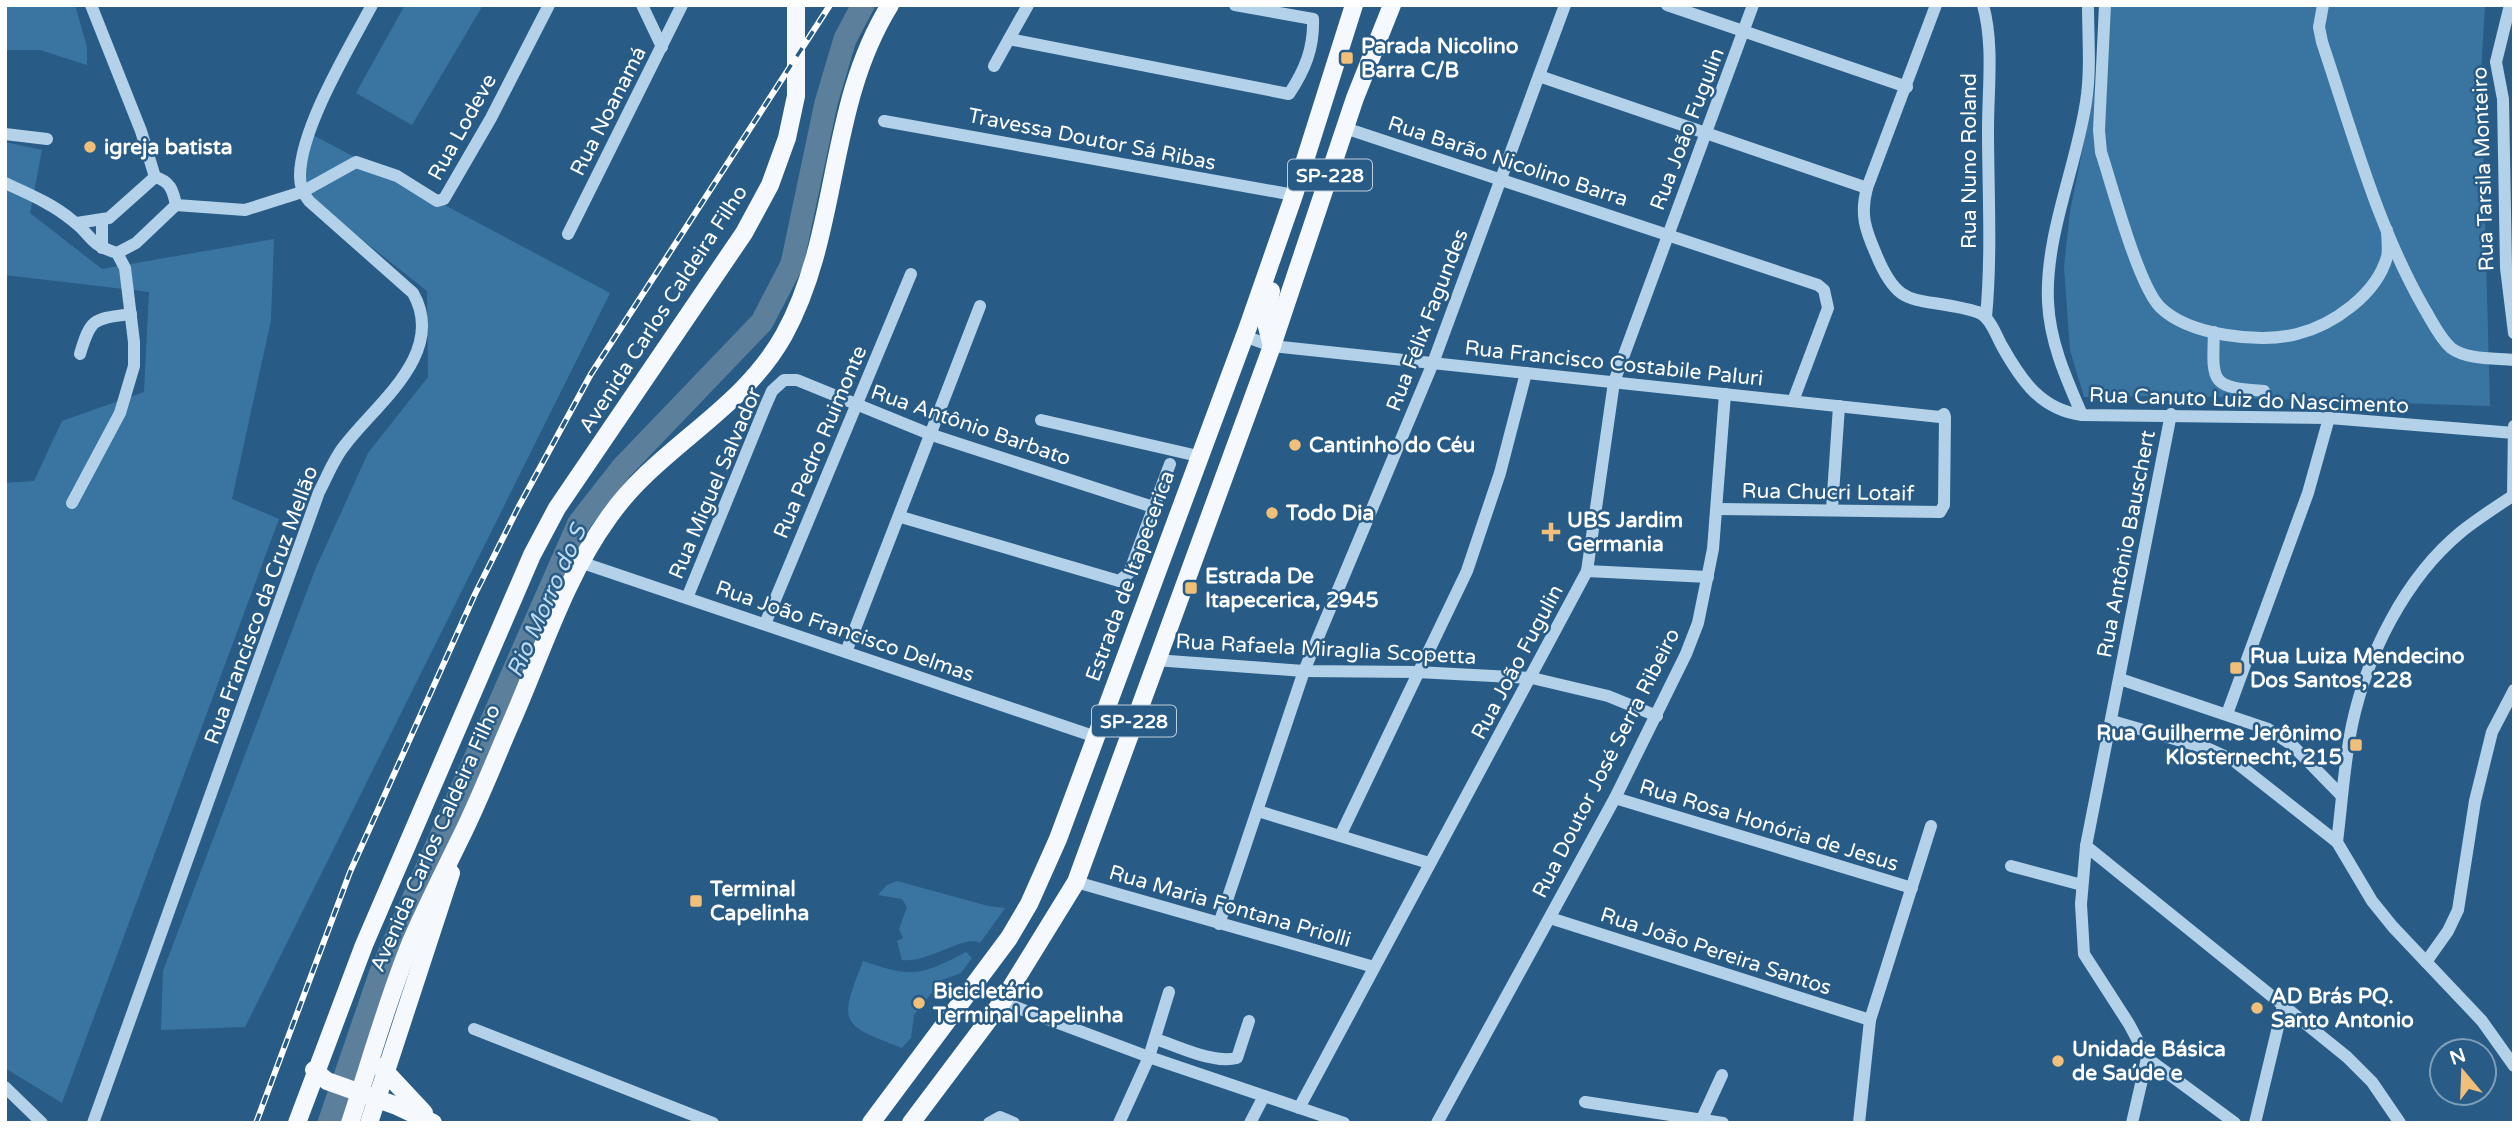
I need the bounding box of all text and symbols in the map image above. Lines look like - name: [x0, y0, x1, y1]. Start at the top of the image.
- place label: Parada Nicolino Barra C/B: [1361, 34, 1519, 83]
- street label: Rua Noanamá: [565, 42, 652, 180]
- street label: Rua João Fugulin: [1645, 45, 1730, 214]
- marker: Parada Nicolino Barra C/B: [1339, 50, 1355, 66]
- street label: Rua Tarsila Monteiro: [2467, 66, 2500, 272]
- street label: Rua Lodeve: [423, 70, 502, 185]
- street label: Rua Nuno Roland: [1957, 73, 1982, 249]
- street label: Travessa Doutor Sá Ribas: [966, 103, 1218, 176]
- street label: Rua Barão Nicolino Barra: [1385, 111, 1631, 212]
- place label: igreja batista: [104, 135, 233, 160]
- marker: igreja batista: [82, 139, 98, 155]
- road number: SP-228: [1288, 160, 1372, 190]
- street label: Avenida Carlos Caldeira Filho: [574, 181, 753, 438]
- street label: Rua Félix Fagundes: [1381, 226, 1474, 415]
- street label: Rua Francisco Costabile Paluri: [1463, 335, 1765, 392]
- street label: Rua Pedro Ruimonte: [768, 342, 872, 542]
- street label: Rua Antônio Barbato: [868, 379, 1074, 471]
- street label: Rua Canuto Luiz do Nascimento: [2089, 382, 2409, 419]
- street label: Rua Miguel Salvador: [664, 384, 767, 583]
- street label: Rua Antônio Bauschert: [2092, 428, 2161, 660]
- place label: Cantinho do Céu: [1309, 433, 1475, 458]
- marker: Cantinho do Céu: [1287, 437, 1303, 453]
- street label: Rua Francisco da Cruz Mellão: [199, 463, 324, 748]
- street label: Estrada de Itapecerica: [1081, 467, 1180, 685]
- street label: Rua Chucri Lotaif: [1741, 478, 1915, 507]
- place label: Todo Dia: [1285, 501, 1374, 526]
- marker: Todo Dia: [1264, 505, 1280, 521]
- place label: UBS Jardim Germania: [1567, 508, 1683, 557]
- water label: Rio Morro do S: [501, 518, 594, 682]
- marker: UBS Jardim Germania: [1541, 522, 1561, 542]
- place label: Estrada De Itapecerica, 2945: [1205, 564, 1379, 613]
- street label: Rua João Francisco Delmas: [712, 575, 977, 688]
- marker: Estrada De Itapecerica, 2945: [1183, 580, 1199, 596]
- street label: Rua João Fugulin: [1466, 581, 1569, 744]
- street label: Rua Doutor José Serra Ribeiro: [1527, 624, 1686, 902]
- street label: Rua Rafaela Miraglia Scopetta: [1175, 629, 1477, 670]
- place label: Rua Luiza Mendecino Dos Santos, 228: [2250, 644, 2465, 693]
- marker: Rua Luiza Mendecino Dos Santos, 228: [2228, 660, 2244, 676]
- street label: Avenida Carlos Caldeira Filho: [365, 701, 506, 976]
- road number: SP-228: [1092, 706, 1176, 736]
- place label: Rua Guilherme Jerônimo Klosternecht, 215: [2096, 721, 2342, 770]
- marker: Rua Guilherme Jerônimo Klosternecht, 215: [2348, 737, 2364, 753]
- street label: Rua Rosa Honória de Jesus: [1636, 774, 1901, 877]
- street label: Rua Maria Fontana Priolli: [1106, 860, 1354, 953]
- place label: Terminal Capelinha: [709, 877, 809, 926]
- marker: Terminal Capelinha: [688, 893, 704, 909]
- street label: Rua João Pereira Santos: [1597, 902, 1835, 1001]
- place label: Bicicletário Terminal Capelinha: [932, 979, 1124, 1028]
- place label: AD Brás PQ. Santo Antonio: [2271, 984, 2414, 1033]
- marker: Bicicletário Terminal Capelinha: [911, 995, 927, 1011]
- marker: AD Brás PQ. Santo Antonio: [2249, 1000, 2265, 1016]
- place label: Unidade Básica de Saúde e: [2072, 1037, 2226, 1086]
- north arrow: [2428, 1037, 2498, 1107]
- text: N: [2447, 1044, 2469, 1070]
- marker: Unidade Básica de Saúde e: [2050, 1053, 2066, 1069]

